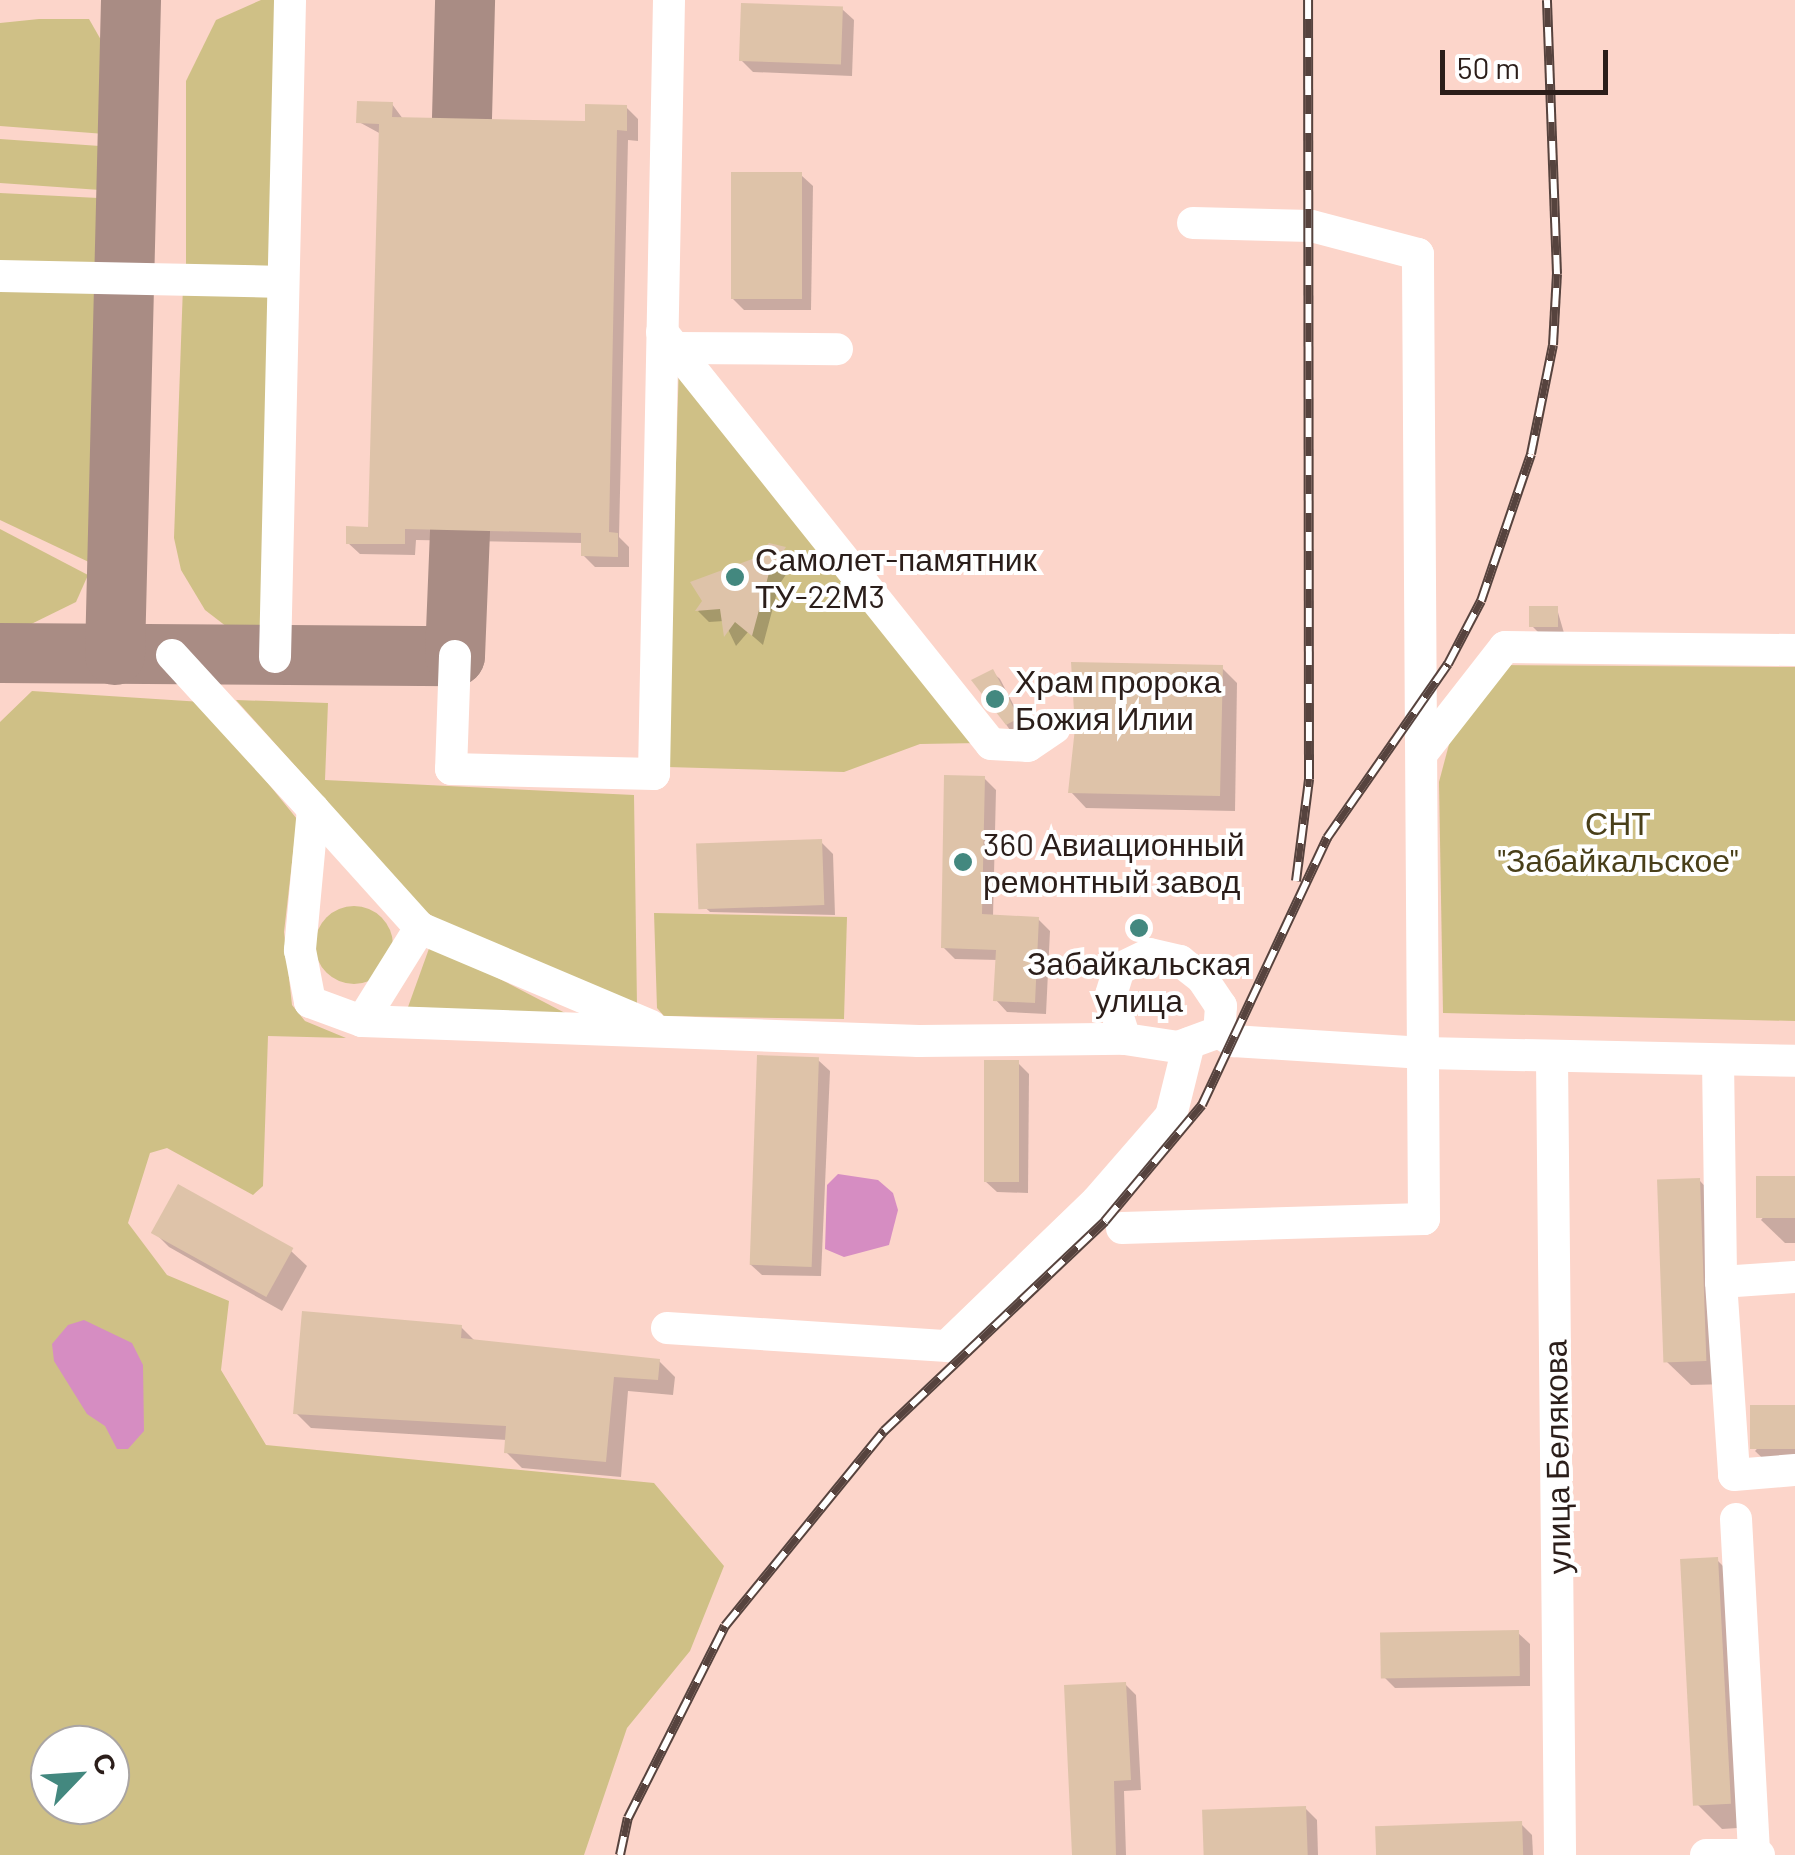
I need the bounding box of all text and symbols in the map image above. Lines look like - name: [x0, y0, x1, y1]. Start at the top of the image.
- scale bar: [1445, 30, 1612, 92]
- text: 50 m: [1457, 49, 1520, 85]
- place label: Самолет-памятник ТУ-22М3: [755, 540, 1037, 615]
- marker: Самолет-памятник ТУ-22М3: [724, 566, 746, 588]
- place label: Храм пророка Божия Илии: [1015, 662, 1221, 737]
- marker: Храм пророка Божия Илии: [984, 688, 1006, 710]
- park label: СНТ "Забайкальское": [1497, 804, 1739, 879]
- place label: 360 Авиационный ремонтный завод: [983, 825, 1245, 900]
- marker: 360 Авиационный ремонтный завод: [952, 851, 974, 873]
- marker: Забайкальская улица: [1128, 917, 1150, 939]
- place label: Забайкальская улица: [1027, 944, 1251, 1019]
- street label: улица Белякова: [1535, 1339, 1577, 1575]
- north arrow: [30, 1725, 130, 1825]
- text: С: [86, 1747, 125, 1780]

